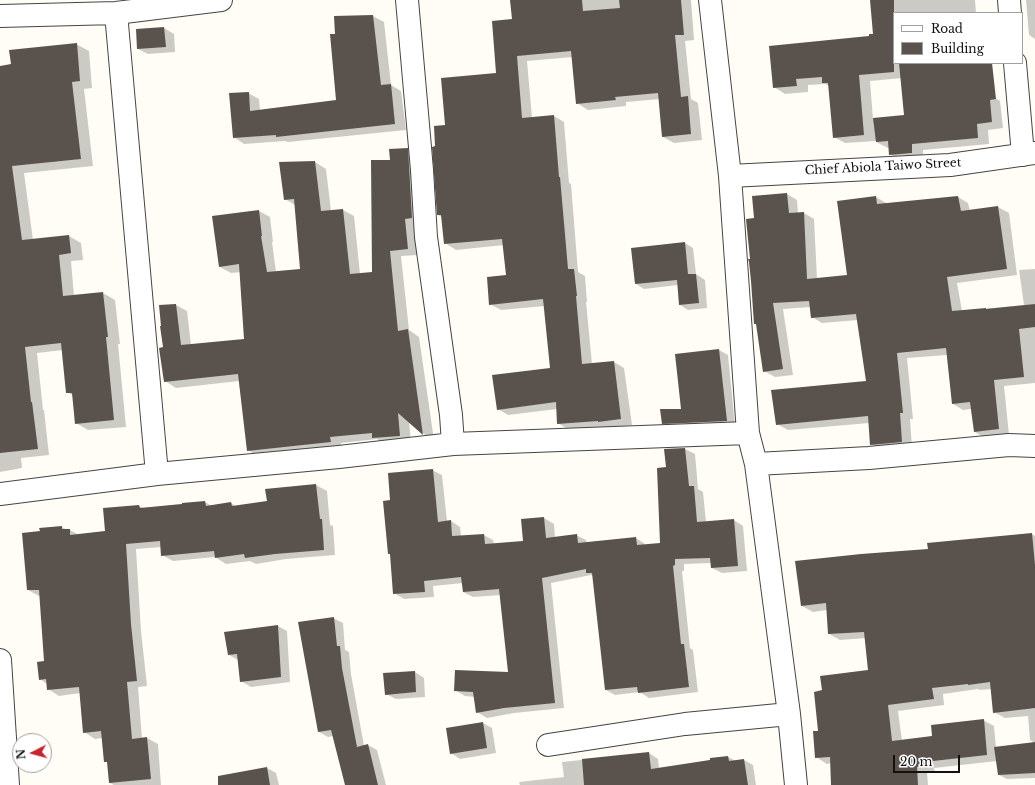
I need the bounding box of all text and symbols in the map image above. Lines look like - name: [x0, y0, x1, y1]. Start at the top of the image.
- legend: [893, 12, 1023, 64]
- text: Road: [931, 21, 963, 36]
- text: Building: [931, 41, 984, 56]
- street label: Chief Abiola Taiwo Street: [804, 156, 962, 178]
- north arrow: [12, 733, 52, 773]
- scale bar: [895, 747, 962, 773]
- text: N: [14, 748, 29, 760]
- text: 20 m: [900, 754, 932, 769]

